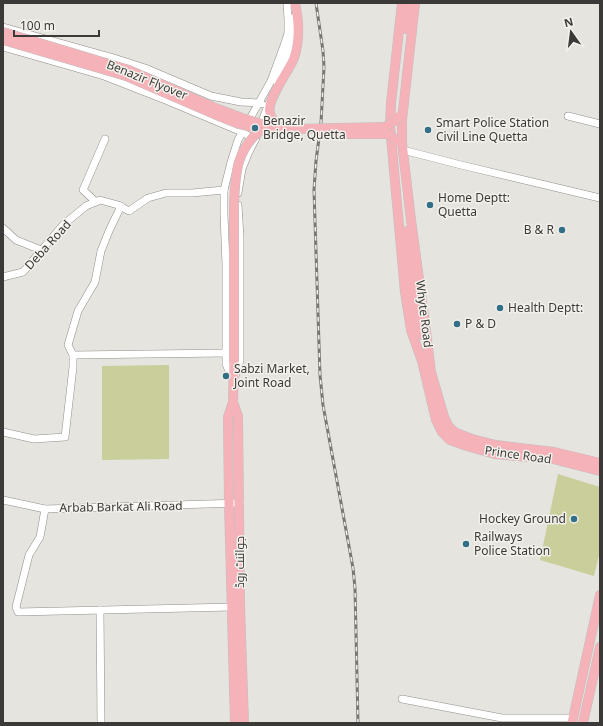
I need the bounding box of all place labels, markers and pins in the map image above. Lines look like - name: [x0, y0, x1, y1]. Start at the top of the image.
- place label: Benazir Bridge, Quetta: [263, 112, 346, 143]
- place label: Smart Police Station Civil Line Quetta: [436, 114, 549, 145]
- marker: Benazir Bridge, Quetta: [250, 123, 260, 133]
- marker: Smart Police Station Civil Line Quetta: [423, 125, 433, 135]
- place label: Home Deptt: Quetta: [438, 189, 510, 220]
- marker: Home Deptt: Quetta: [425, 200, 435, 210]
- place label: B & R: [524, 221, 555, 238]
- marker: B & R: [557, 225, 567, 235]
- place label: Health Deptt:: [508, 299, 583, 316]
- marker: Health Deptt:: [495, 303, 505, 313]
- place label: P & D: [465, 315, 496, 332]
- marker: P & D: [452, 319, 462, 329]
- place label: Sabzi Market, Joint Road: [233, 360, 310, 391]
- marker: Sabzi Market, Joint Road: [221, 371, 231, 381]
- place label: Hockey Ground: [479, 510, 566, 527]
- marker: Hockey Ground: [569, 514, 579, 524]
- place label: Railways Police Station: [474, 528, 550, 559]
- marker: Railways Police Station: [461, 539, 471, 549]

